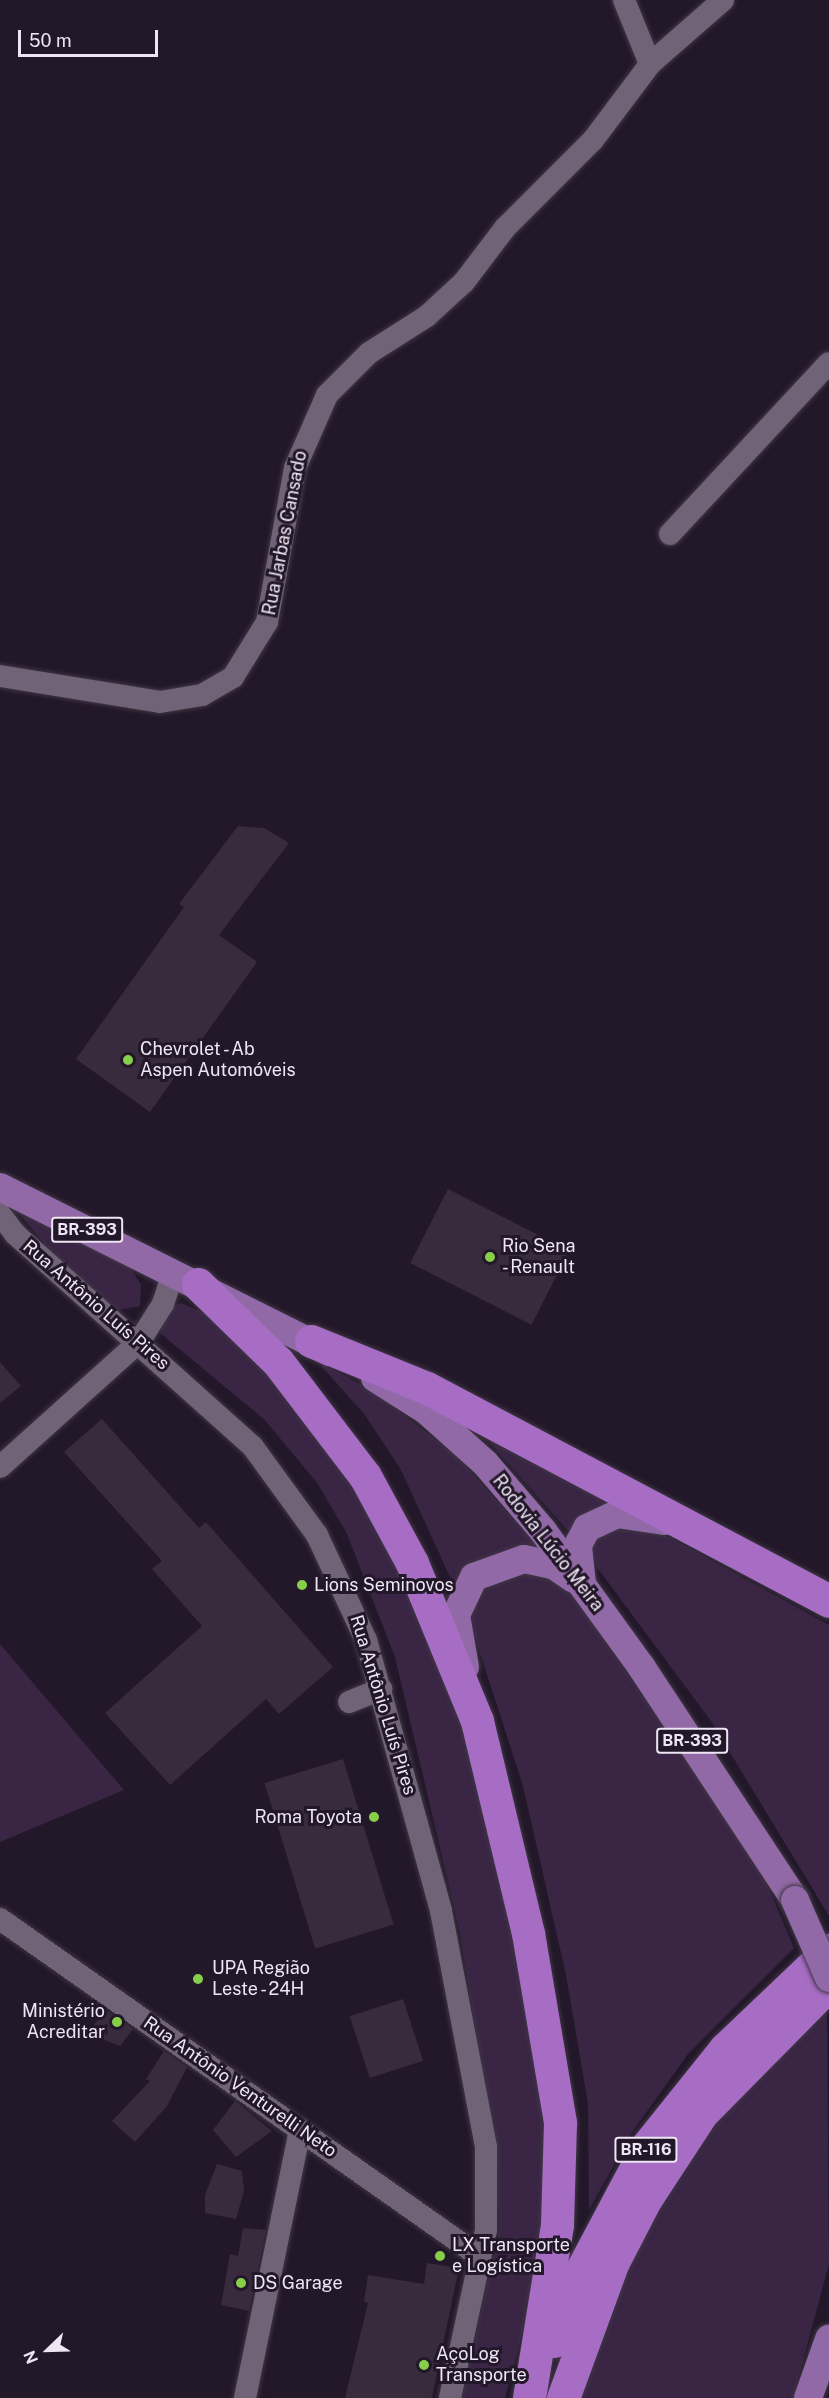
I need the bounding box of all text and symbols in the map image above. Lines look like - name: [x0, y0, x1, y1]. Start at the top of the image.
- scale bar: [21, 18, 160, 56]
- text: 50 m: [29, 30, 72, 51]
- street label: Rua Jarbas Cansado: [258, 449, 312, 617]
- place label: Chevrolet - Ab Aspen Automóveis: [140, 1039, 296, 1082]
- marker: Chevrolet - Ab Aspen Automóveis: [121, 1053, 135, 1067]
- road number: BR-393: [51, 1217, 123, 1243]
- street label: Rua Antônio Luís Pires: [18, 1236, 174, 1374]
- place label: Rio Sena - Renault: [502, 1236, 578, 1278]
- marker: Rio Sena - Renault: [483, 1250, 497, 1264]
- street label: Rodovia Lúcio Meira: [488, 1470, 608, 1616]
- place label: Lions Seminovos: [314, 1574, 454, 1596]
- marker: Lions Seminovos: [295, 1578, 309, 1592]
- street label: Rua Antônio Luís Pires: [345, 1612, 421, 1798]
- road number: BR-393: [656, 1728, 728, 1754]
- place label: Roma Toyota: [254, 1806, 362, 1828]
- marker: Roma Toyota: [367, 1810, 381, 1824]
- place label: UPA Região Leste - 24H: [212, 1958, 310, 2000]
- marker: UPA Região Leste - 24H: [189, 1970, 207, 1988]
- place label: Ministério Acreditar: [22, 2001, 105, 2044]
- street label: Rua Antônio Venturelli Neto: [139, 2012, 341, 2162]
- marker: Ministério Acreditar: [110, 2015, 124, 2029]
- road number: BR-116: [613, 2137, 679, 2163]
- place label: LX Transporte e Logística: [452, 2235, 570, 2278]
- marker: LX Transporte e Logística: [433, 2249, 447, 2263]
- place label: DS Garage: [253, 2272, 343, 2294]
- marker: DS Garage: [234, 2276, 248, 2290]
- north arrow: [18, 2320, 78, 2380]
- place label: AçoLog Transporte: [436, 2344, 527, 2386]
- text: N: [20, 2348, 42, 2367]
- marker: AçoLog Transporte: [417, 2358, 431, 2372]

